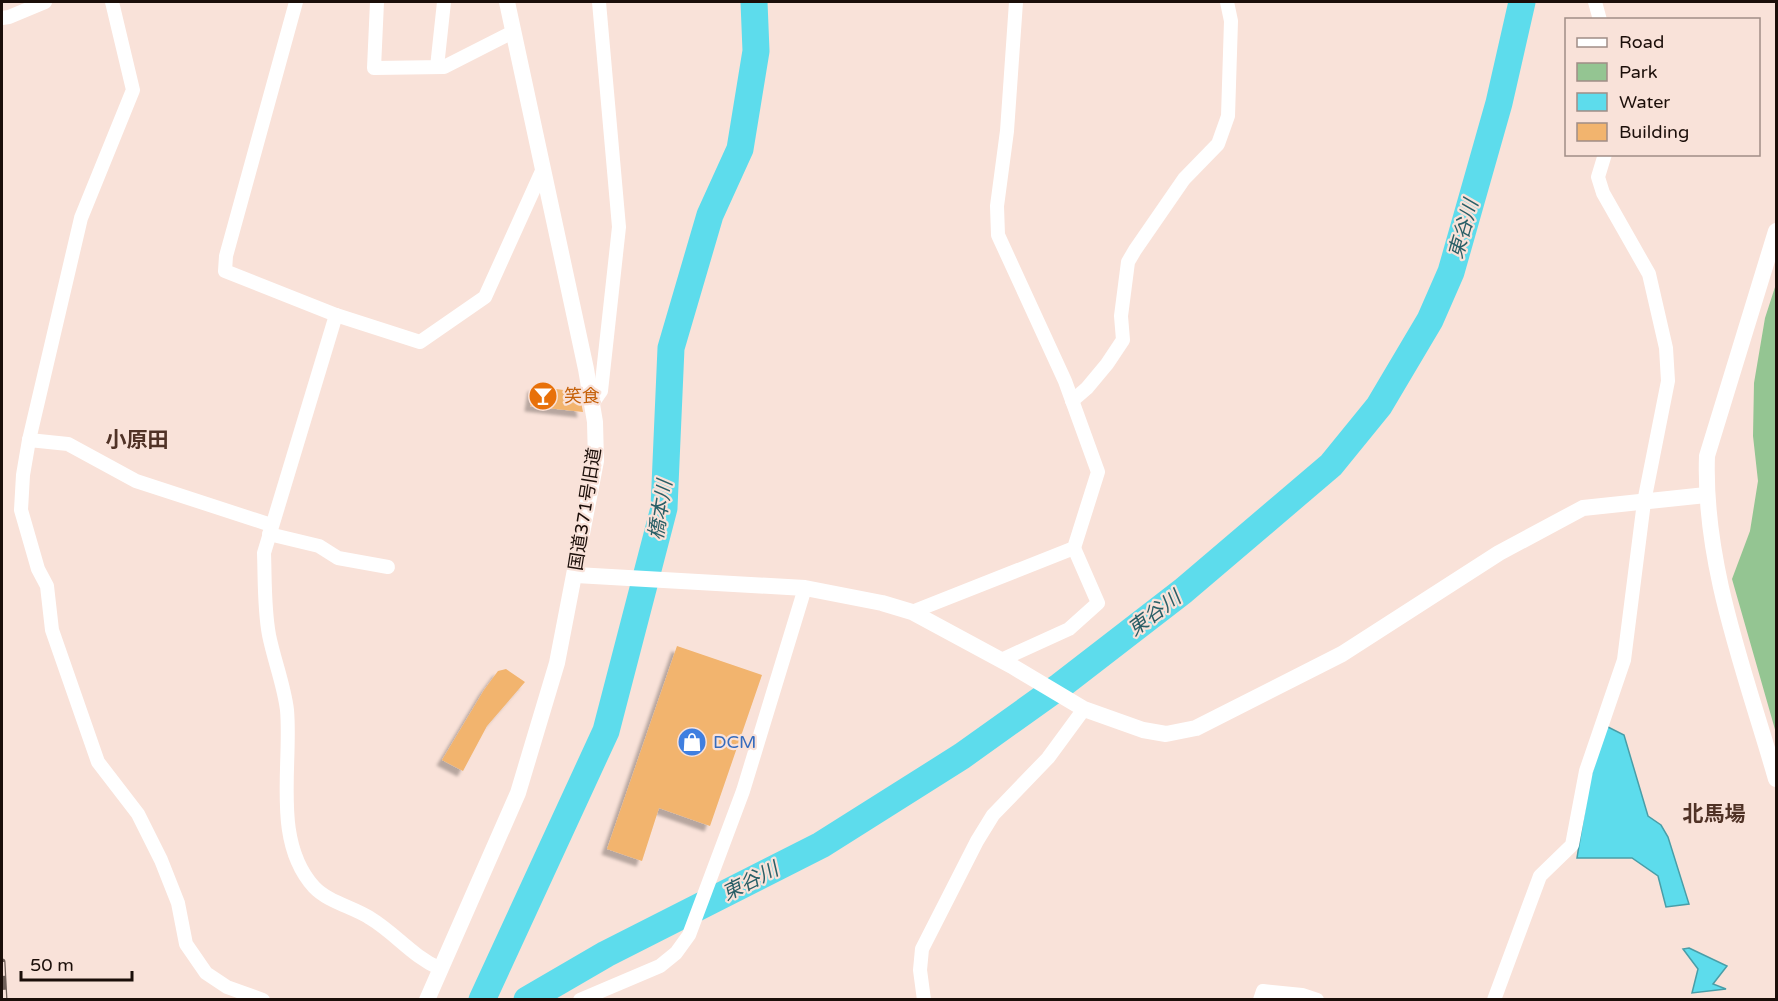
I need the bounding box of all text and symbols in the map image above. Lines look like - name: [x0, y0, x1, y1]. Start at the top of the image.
- legend: [1565, 18, 1760, 156]
- text: Road: [1619, 31, 1664, 53]
- text: Park: [1619, 61, 1658, 83]
- text: Water: [1619, 91, 1670, 113]
- text: Building: [1619, 121, 1689, 143]
- water label: 東谷川: [1444, 195, 1484, 261]
- bar icon: 笑食: [527, 380, 559, 412]
- place label: 笑食: [564, 385, 600, 407]
- district label: 小原田: [106, 428, 169, 453]
- street label: 国道371号旧道: [564, 446, 606, 572]
- water label: 橋本川: [644, 477, 678, 542]
- water label: 東谷川: [1123, 585, 1187, 641]
- shop icon: DCM: [676, 726, 708, 758]
- place label: DCM: [713, 731, 756, 753]
- district label: 北馬場: [1683, 802, 1746, 827]
- water label: 東谷川: [718, 857, 784, 906]
- scale bar: [21, 944, 132, 982]
- text: 50 m: [30, 954, 74, 976]

